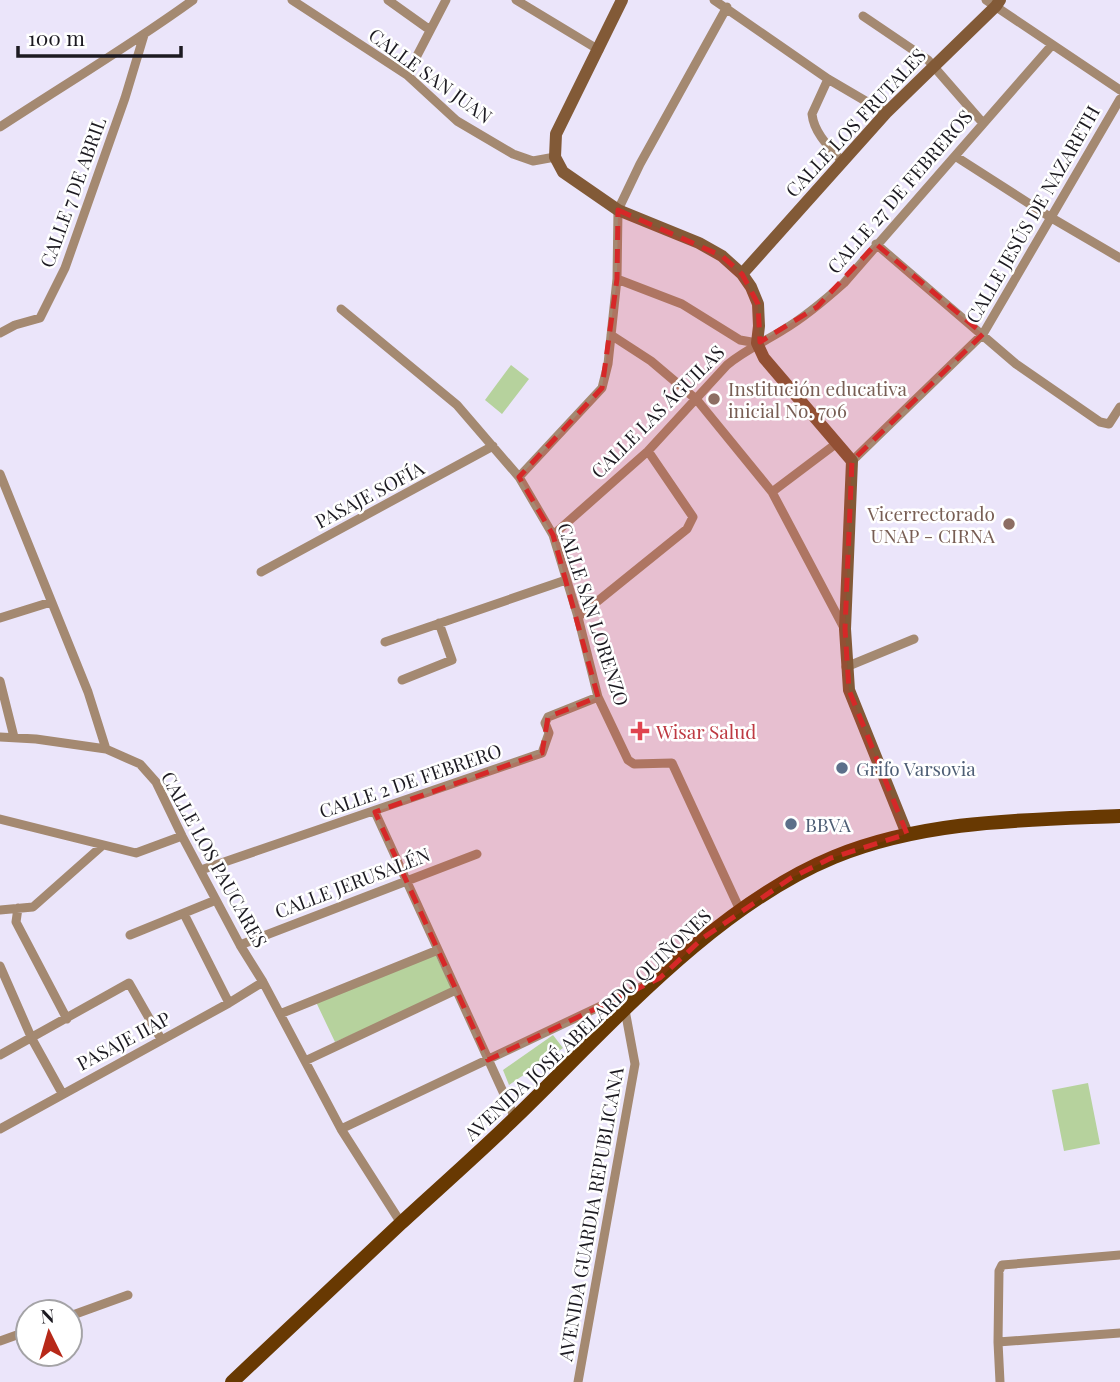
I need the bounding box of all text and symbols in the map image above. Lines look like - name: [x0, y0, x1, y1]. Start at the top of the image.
- scale bar: [18, 14, 180, 58]
- street label: CALLE SAN JUAN: [364, 21, 498, 129]
- text: 100 m: [28, 23, 85, 51]
- street label: CALLE LOS FRUTALES: [779, 42, 931, 202]
- street label: CALLE JESÚS DE NAZARETH: [959, 100, 1105, 328]
- street label: CALLE 27 DE FEBREROS: [821, 104, 977, 278]
- street label: CALLE 7 DE ABRIL: [33, 113, 111, 271]
- street label: CALLE LAS ÁGUILAS: [585, 339, 729, 483]
- place label: Institución educativa inicial No. 706: [728, 375, 907, 423]
- marker: Institución educativa inicial No. 706: [706, 391, 722, 407]
- street label: PASAJE SOFÍA: [310, 454, 429, 534]
- place label: Vicerrectorado UNAP - CIRNA: [866, 500, 996, 548]
- marker: Vicerrectorado UNAP - CIRNA: [1001, 516, 1017, 532]
- street label: CALLE SAN LORENZO: [552, 519, 636, 709]
- place label: Wisar Salud: [655, 718, 756, 744]
- marker: Wisar Salud: [630, 721, 650, 741]
- street label: CALLE 2 DE FEBRERO: [315, 737, 505, 823]
- place label: Grifo Varsovia: [856, 755, 976, 781]
- marker: Grifo Varsovia: [834, 760, 850, 776]
- street label: CALLE LOS PAUCARES: [156, 766, 274, 952]
- place label: BBVA: [805, 811, 852, 837]
- marker: BBVA: [783, 816, 799, 832]
- street label: CALLE JERUSALÉN: [271, 840, 433, 924]
- street label: AVENIDA JOSÉ ABELARDO QUIÑONES: [457, 902, 716, 1146]
- street label: PASAJE IIAP: [72, 1004, 174, 1076]
- street label: AVENIDA GUARDIA REPUBLICANA: [551, 1064, 629, 1364]
- north arrow: [14, 1298, 84, 1368]
- text: N: [39, 1301, 56, 1329]

